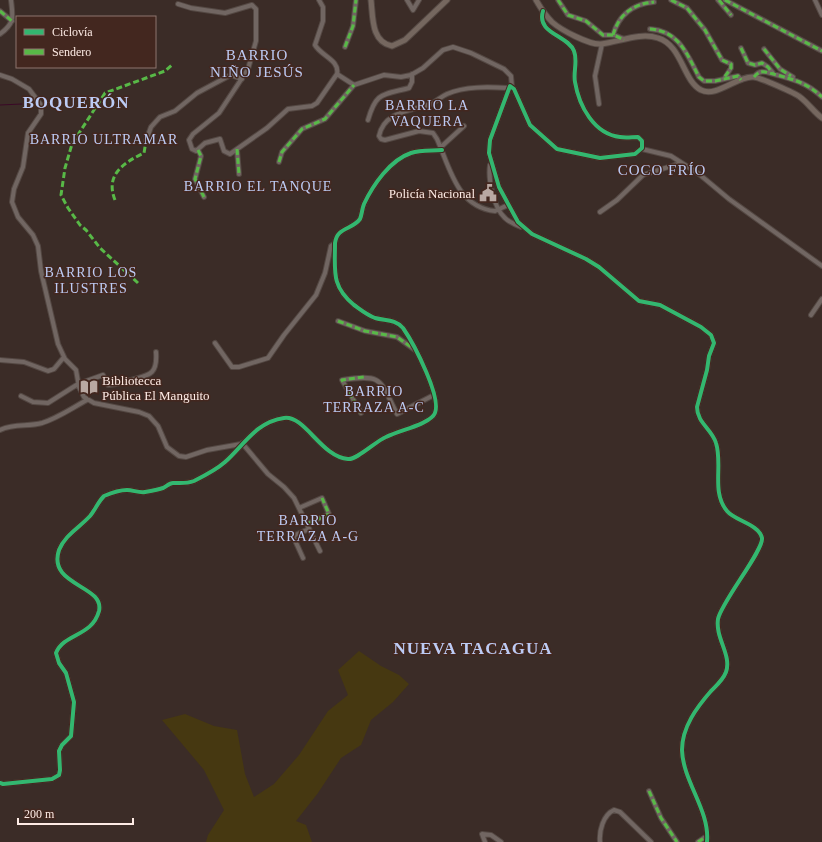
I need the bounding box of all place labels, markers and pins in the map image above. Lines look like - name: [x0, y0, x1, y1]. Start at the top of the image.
- public building icon: Policía Nacional: [478, 183, 498, 203]
- place label: Policía Nacional: [389, 186, 475, 201]
- place label: Bibliotecca Pública El Manguito: [102, 373, 210, 403]
- library icon: Bibliotecca Pública El Manguito: [79, 377, 99, 397]

